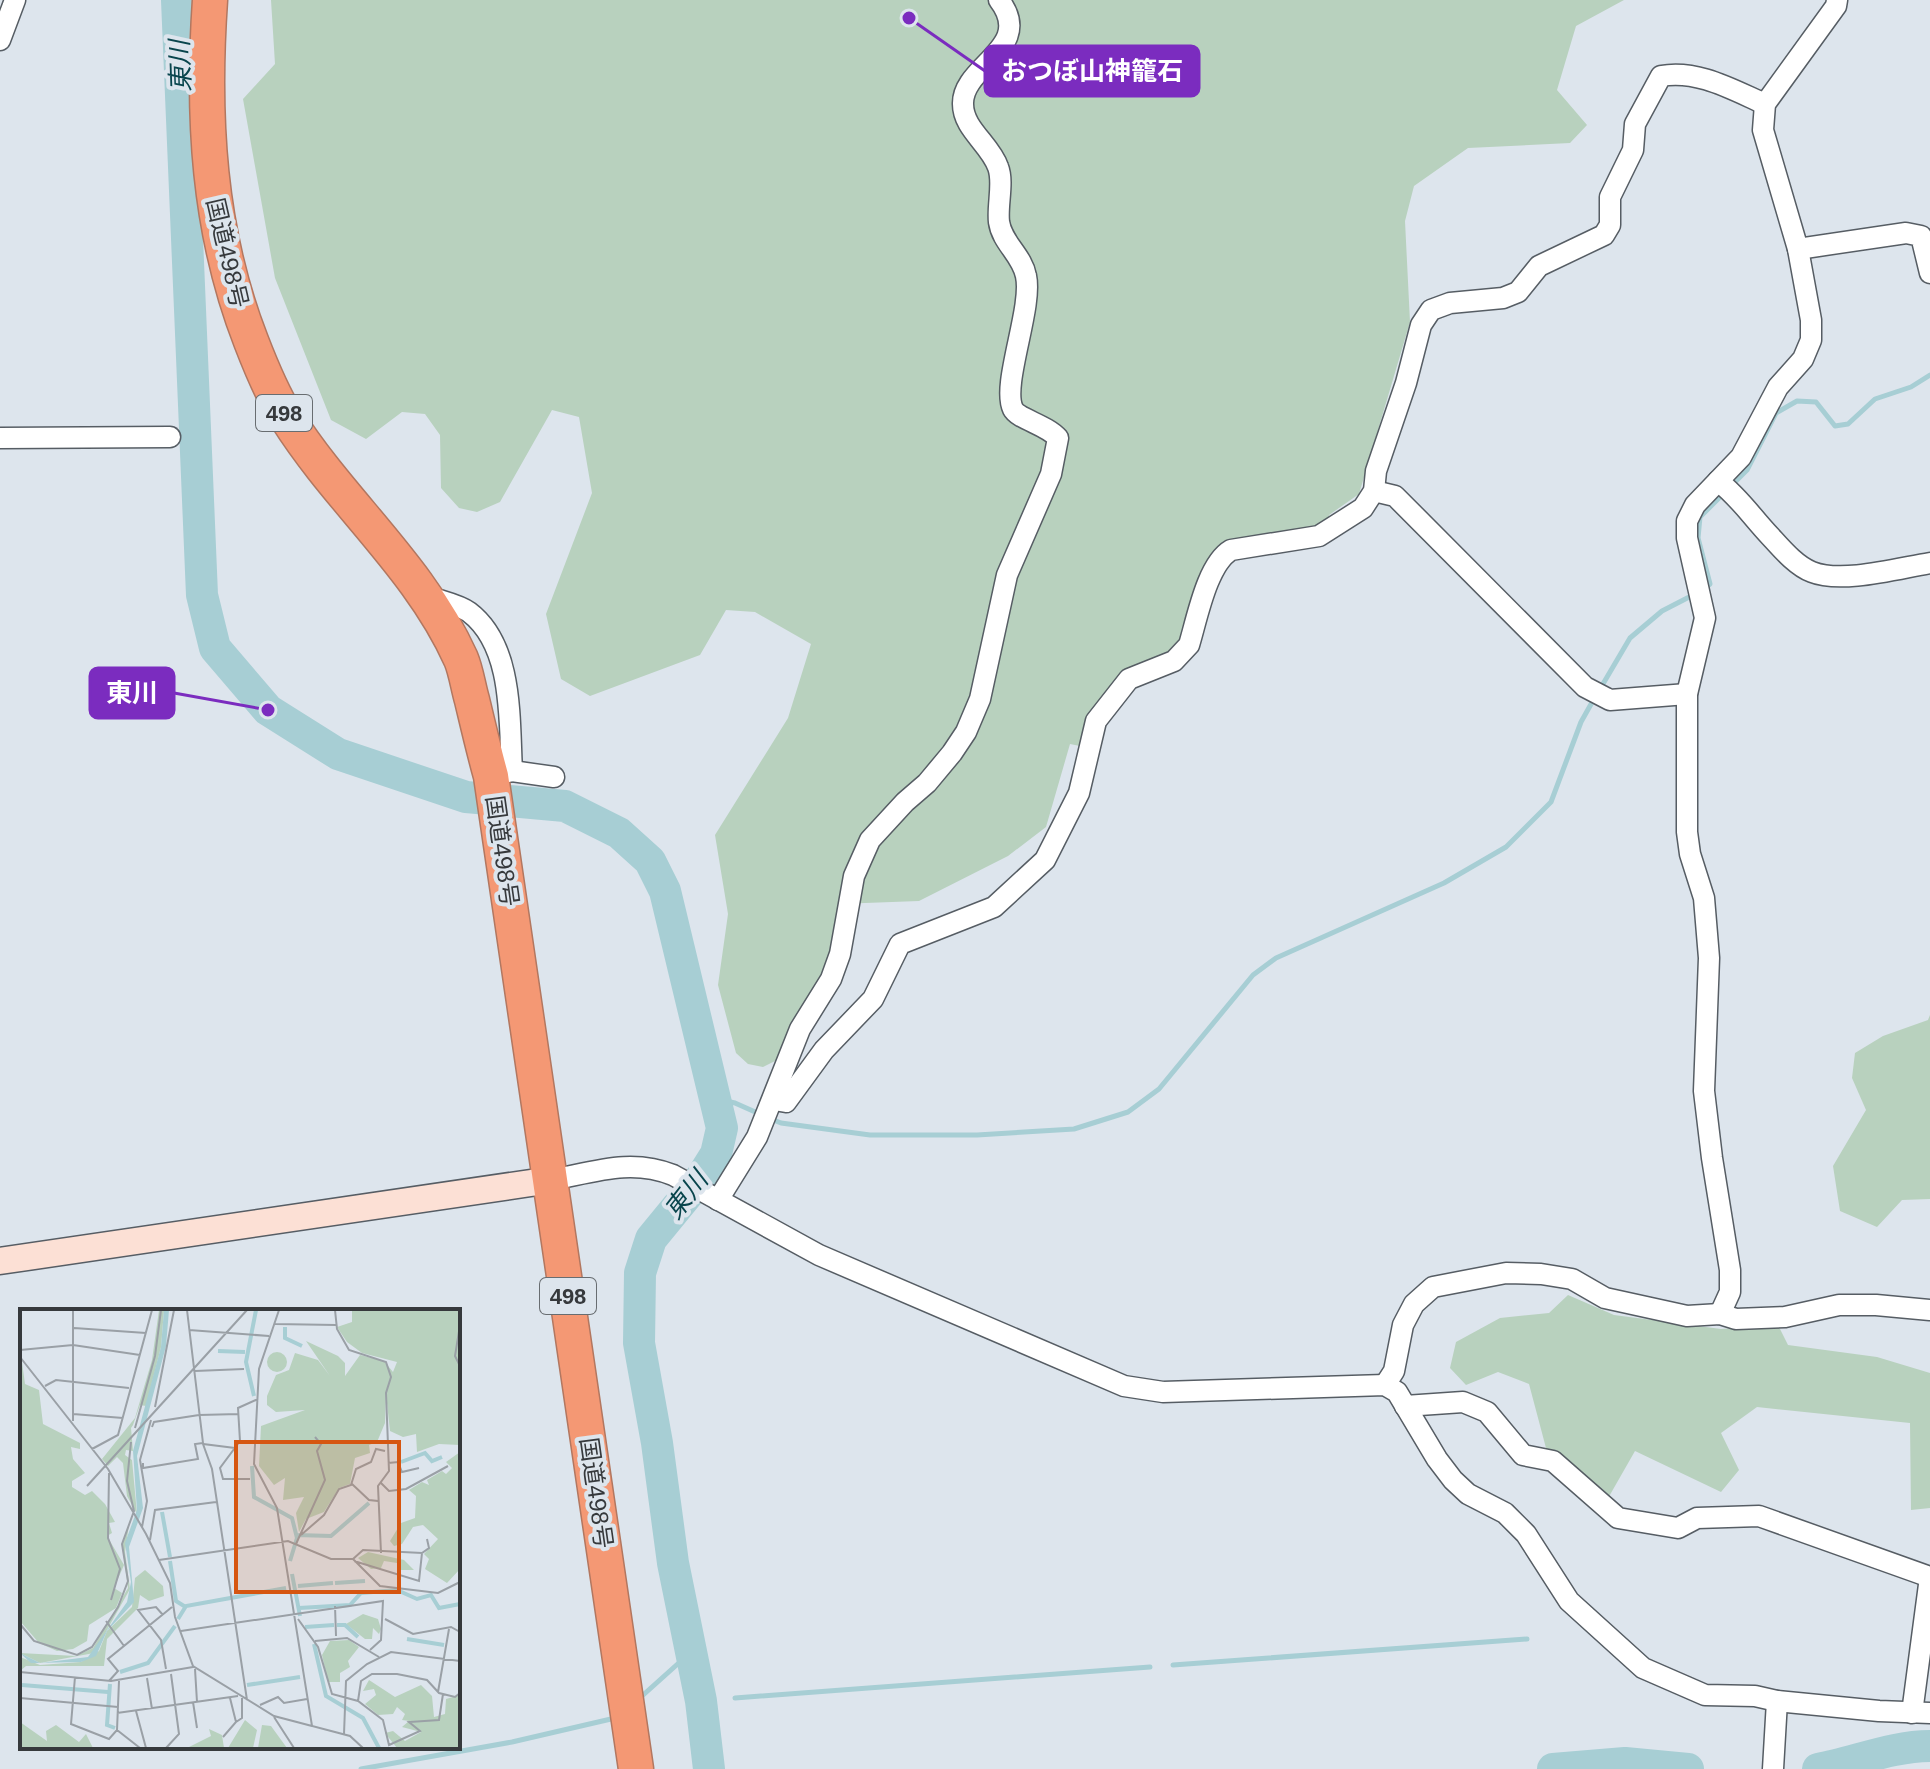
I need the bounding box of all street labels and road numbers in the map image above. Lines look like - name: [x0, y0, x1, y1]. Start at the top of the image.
- street label: 国道498号: [202, 195, 253, 311]
- road number: 498: [256, 395, 312, 431]
- street label: 国道498号: [481, 794, 524, 908]
- road number: 498: [540, 1278, 596, 1314]
- street label: 国道498号: [575, 1436, 618, 1550]

